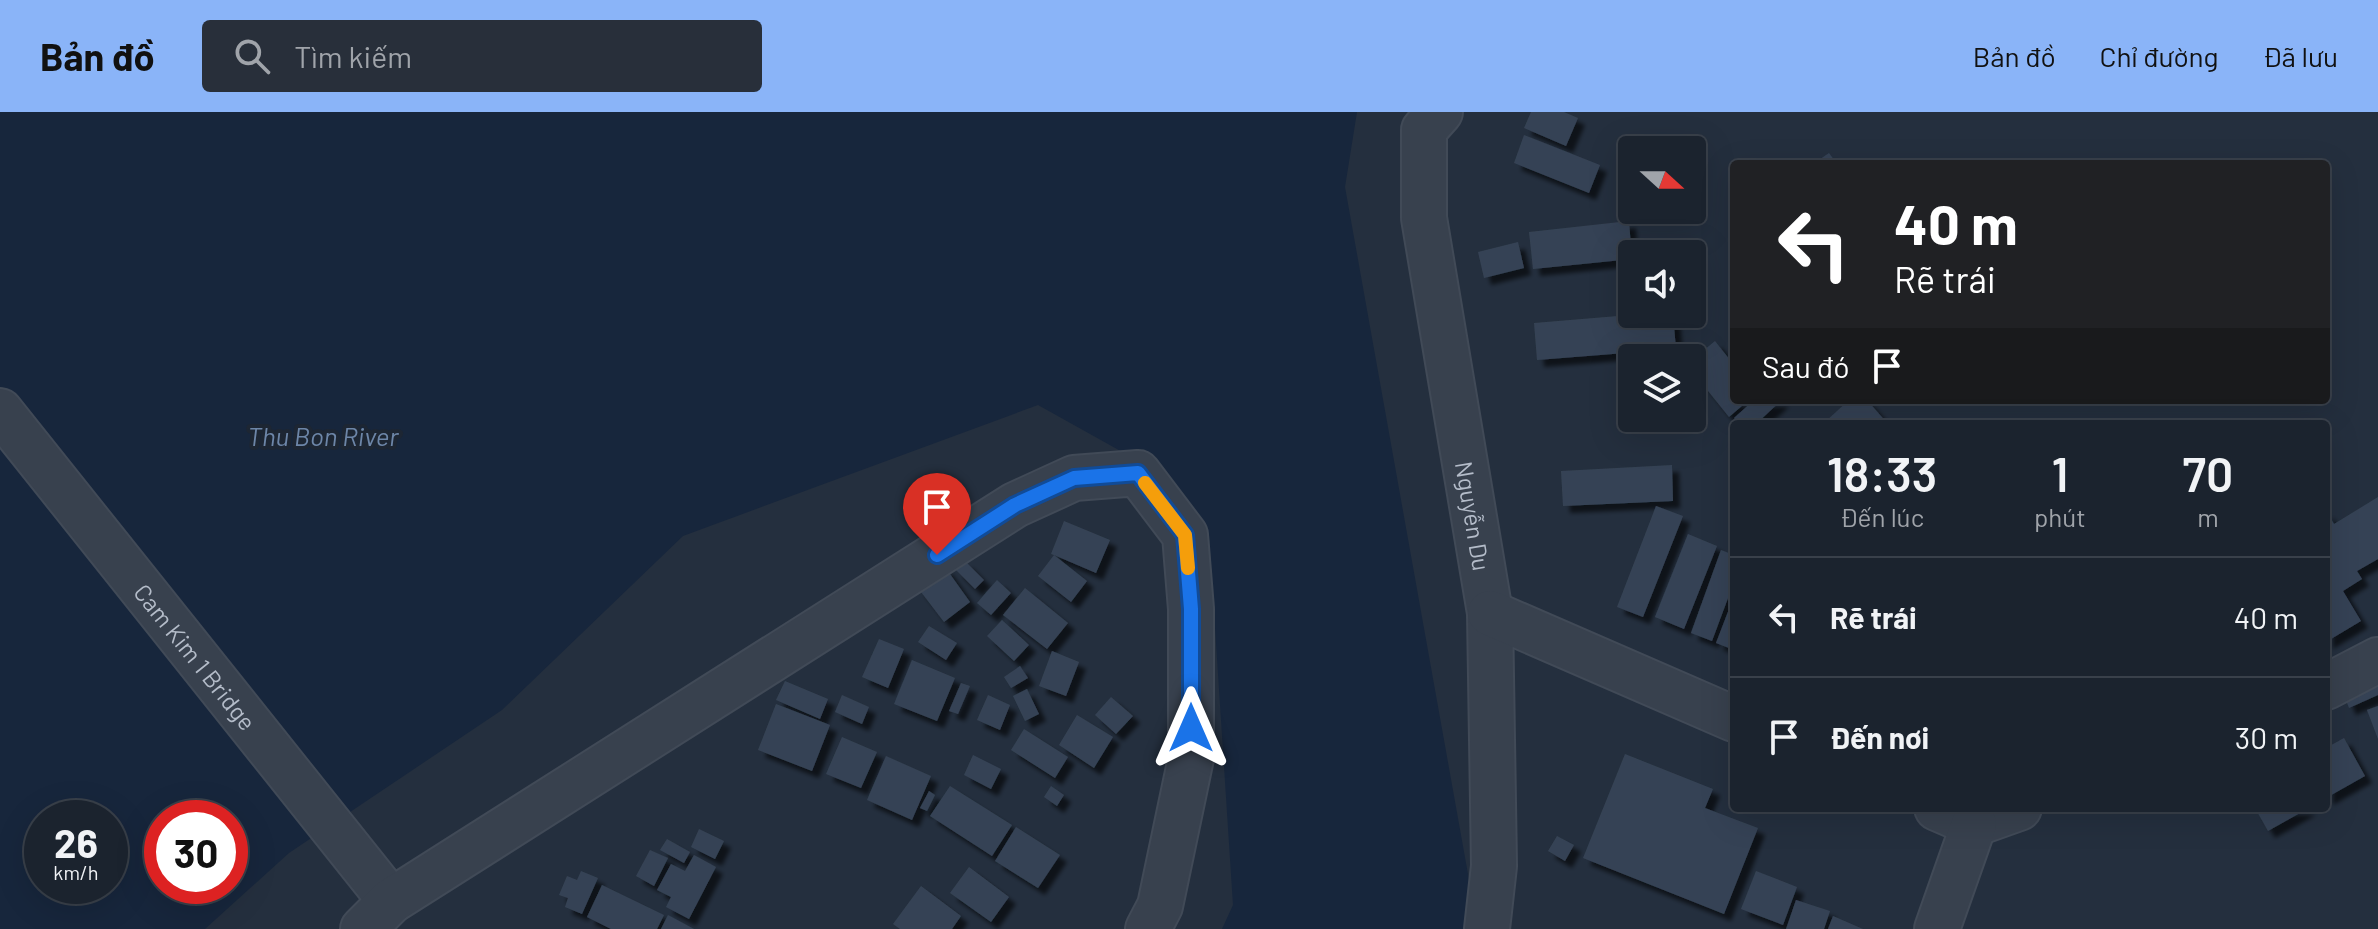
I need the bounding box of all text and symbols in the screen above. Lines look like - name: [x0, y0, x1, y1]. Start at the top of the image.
- search box: [202, 20, 762, 92]
- text: Bản đồ: [40, 33, 154, 79]
- icon: search: [230, 34, 274, 78]
- text: Tìm kiếm: [294, 38, 412, 74]
- text: Bản đồ: [1973, 39, 2056, 73]
- text: Chỉ đường: [2100, 39, 2219, 73]
- text: Đã lưu: [2263, 39, 2338, 73]
- north arrow: [1618, 136, 1706, 224]
- map controls: [1618, 136, 1706, 432]
- text: 40 m: [1894, 189, 2018, 256]
- icon: left: [1762, 192, 1866, 296]
- button: sound: [1618, 240, 1706, 328]
- text: Rẽ trái: [1894, 257, 1996, 300]
- button: layers: [1618, 344, 1706, 432]
- icon: arrive: [1865, 344, 1909, 388]
- text: Sau đó: [1762, 348, 1849, 384]
- water label: Thu Bon River: [248, 420, 399, 451]
- text: 18:33: [1827, 444, 1937, 502]
- text: 1: [2051, 444, 2068, 502]
- text: 70: [2183, 444, 2233, 502]
- street label: Nguyễn Du: [1450, 459, 1497, 573]
- pin: [903, 473, 971, 555]
- icon: arrive: [915, 485, 959, 529]
- text: Đến lúc: [1840, 501, 1924, 532]
- text: phút: [2034, 501, 2086, 532]
- text: m: [2197, 501, 2219, 532]
- street label: Cam Kim 1 Bridge: [129, 578, 263, 735]
- icon: left: [1762, 595, 1806, 639]
- text: Rẽ trái: [1830, 599, 1917, 635]
- text: 40 m: [2234, 599, 2298, 635]
- position arrow: [1149, 686, 1233, 770]
- icon: arrive: [1762, 715, 1806, 759]
- text: Đến nơi: [1830, 719, 1929, 755]
- text: 30 m: [2235, 719, 2298, 755]
- speed limit sign: 30: [144, 800, 248, 904]
- text: 26: [54, 818, 98, 866]
- text: km/h: [53, 860, 99, 884]

